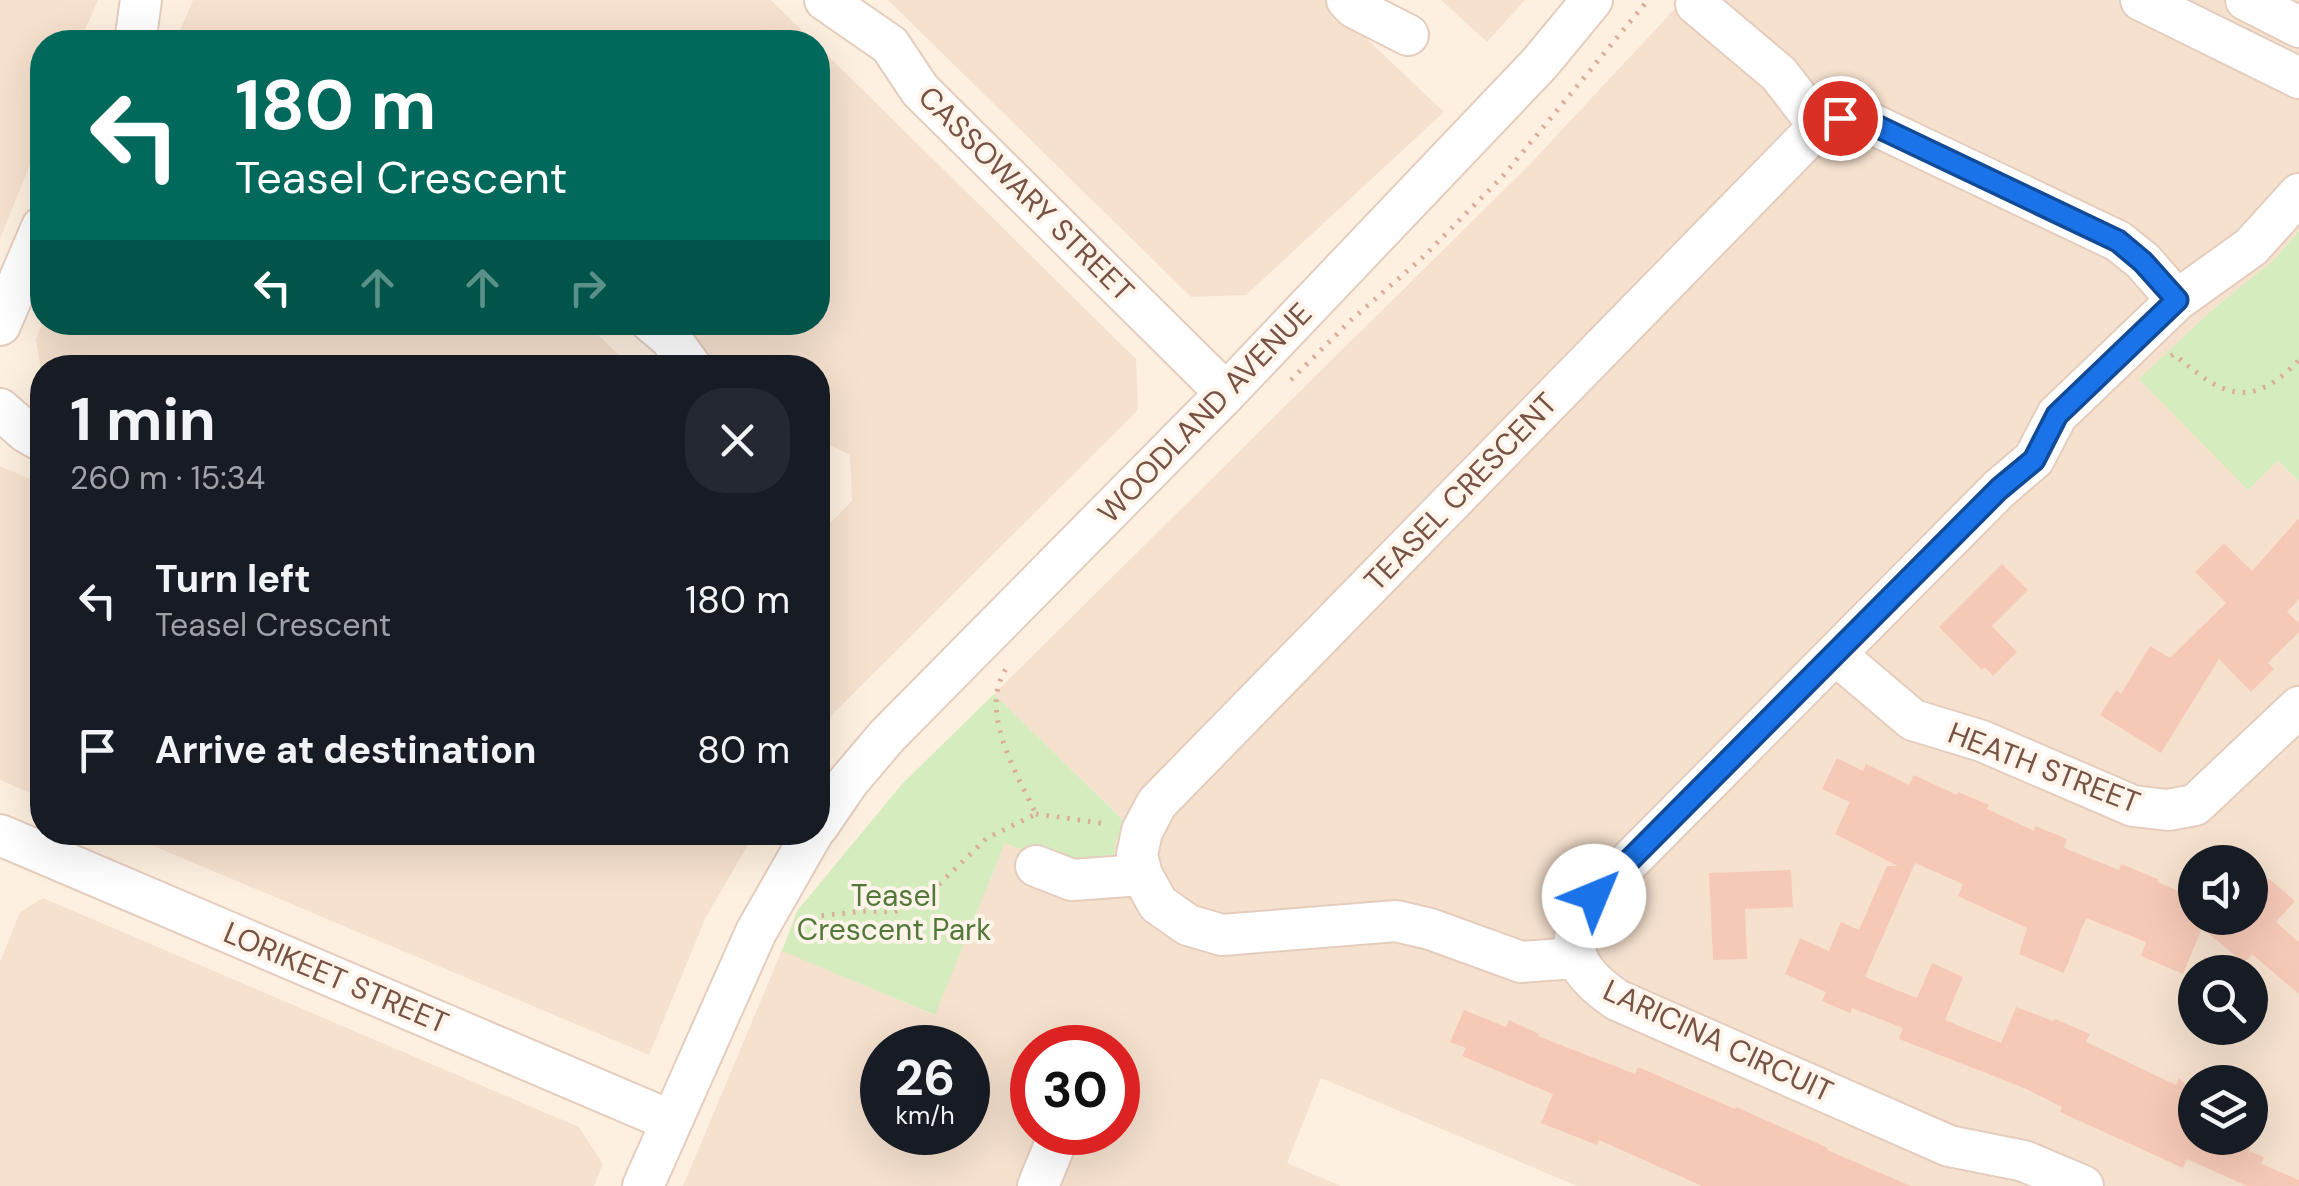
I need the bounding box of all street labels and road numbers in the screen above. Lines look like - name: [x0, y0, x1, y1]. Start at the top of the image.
- street label: CASSOWARY STREET: [910, 77, 1143, 310]
- street label: WOODLAND AVENUE: [1089, 294, 1320, 531]
- street label: TEASEL CRESCENT: [1356, 384, 1566, 599]
- street label: HEATH STREET: [1943, 713, 2146, 822]
- street label: LORIKEET STREET: [218, 913, 454, 1042]
- street label: LARICINA CIRCUIT: [1597, 970, 1839, 1111]

